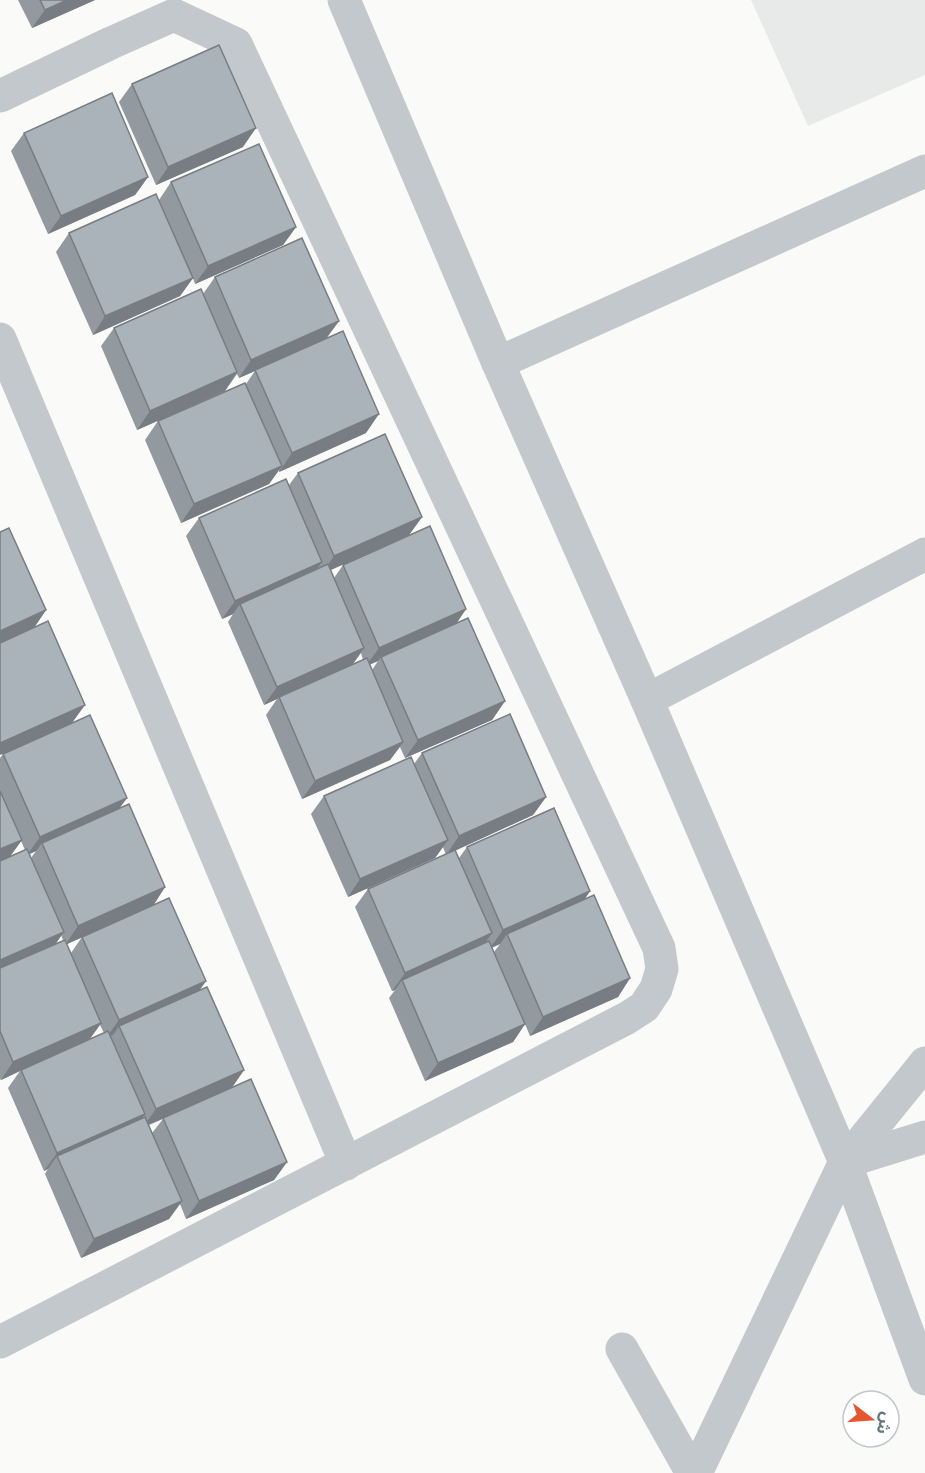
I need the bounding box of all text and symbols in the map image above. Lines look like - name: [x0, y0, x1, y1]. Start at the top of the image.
- north arrow: [841, 1389, 901, 1449]
- text: ش: [873, 1410, 896, 1436]

